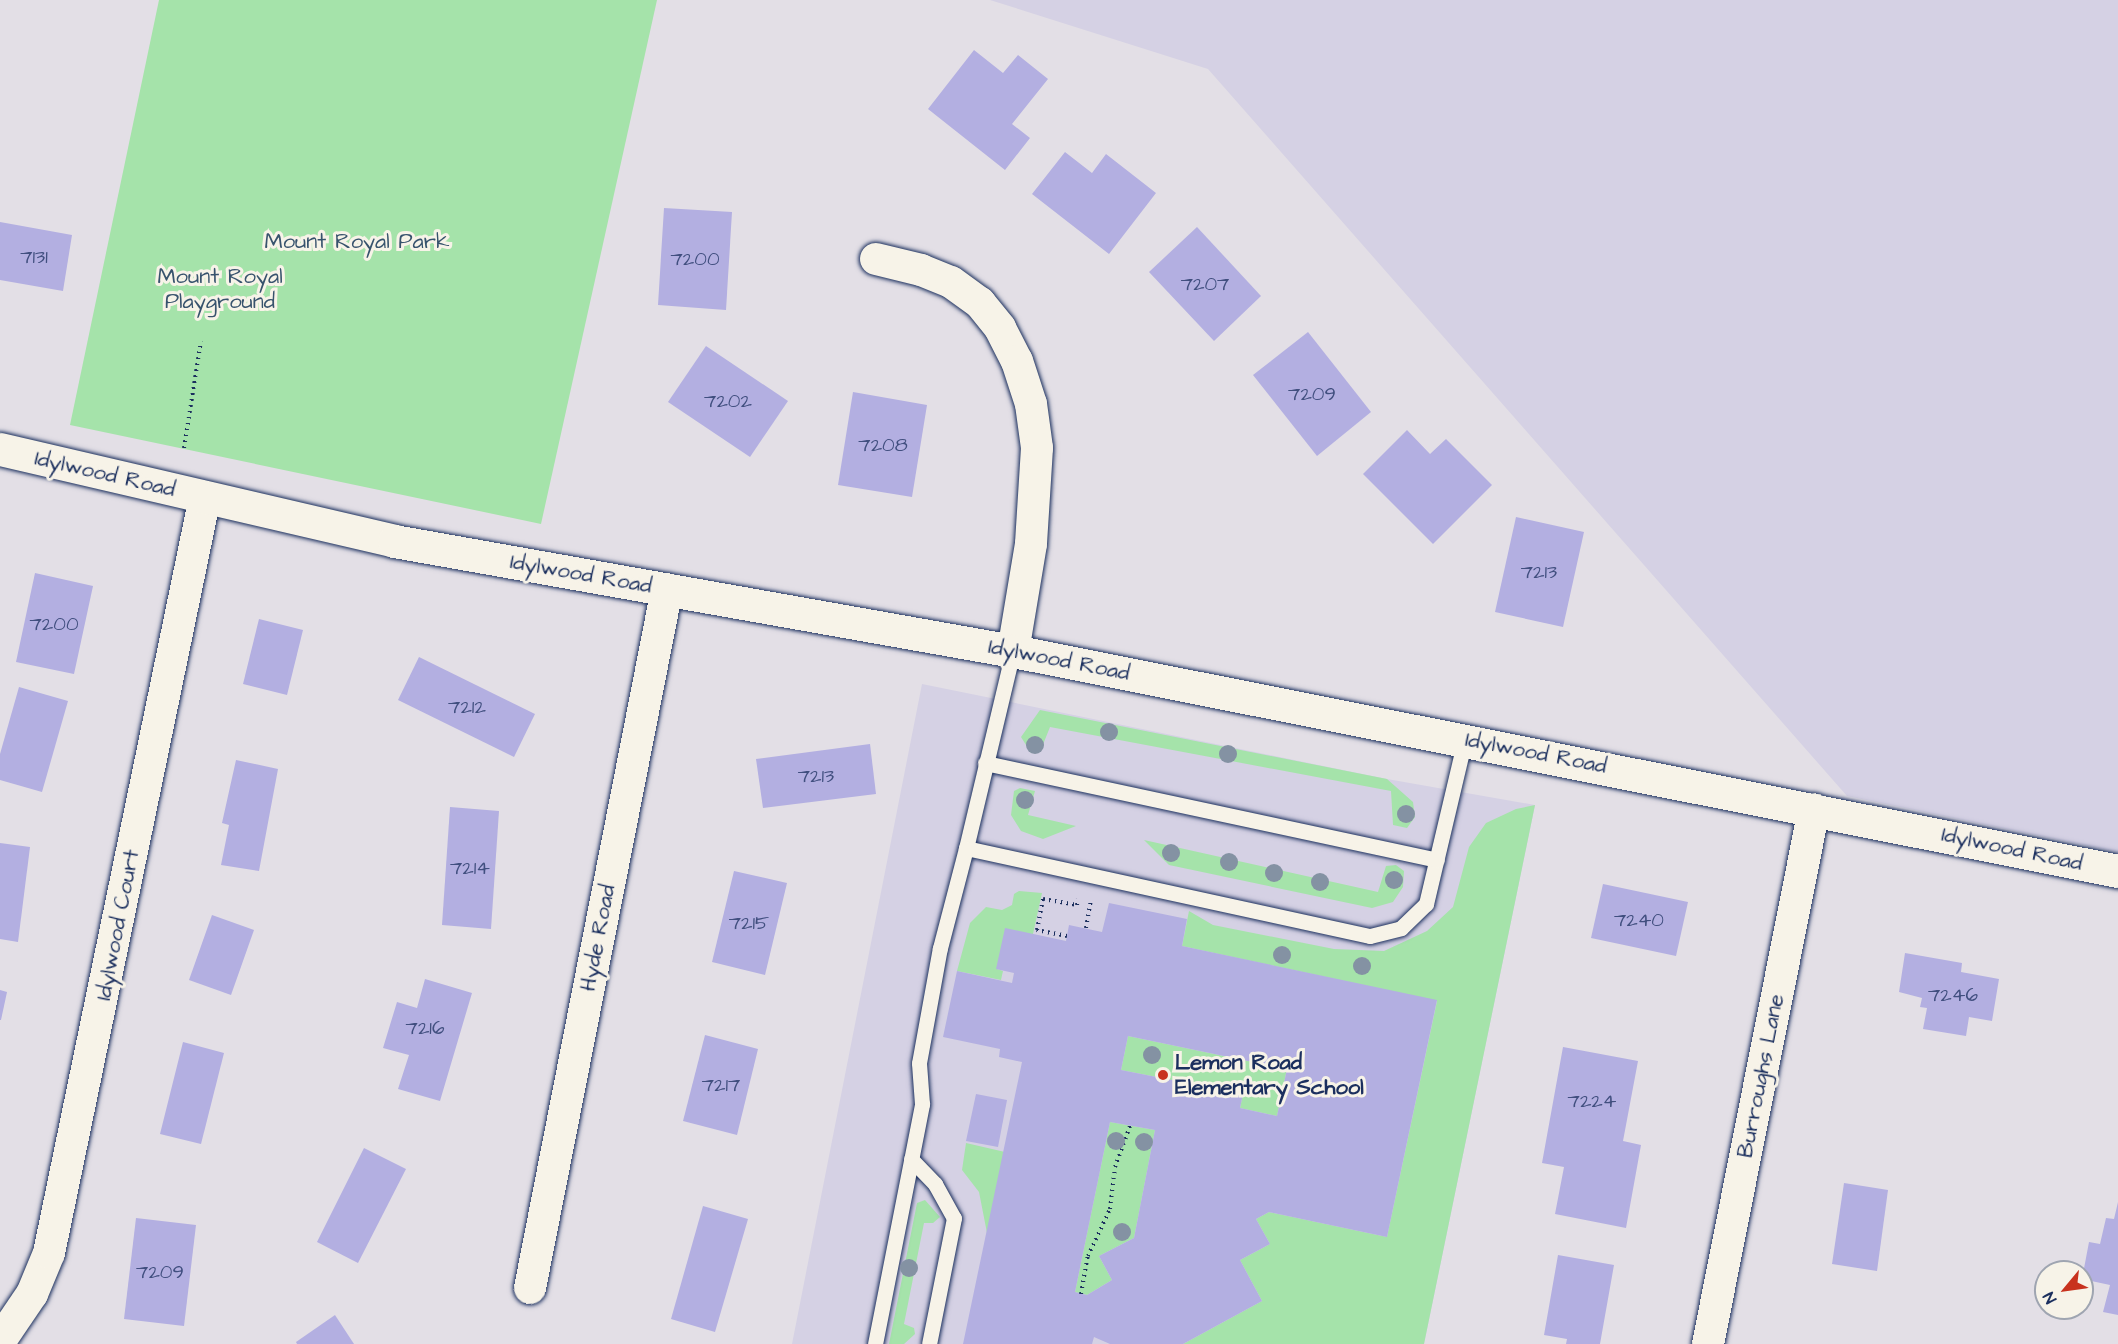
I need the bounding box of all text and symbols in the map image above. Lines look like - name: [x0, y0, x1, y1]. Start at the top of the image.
- park label: Mount Royal Park: [265, 229, 449, 255]
- house number: 7131: [20, 245, 48, 269]
- house number: 7200: [671, 247, 719, 271]
- park label: Mount Royal Playground: [157, 263, 283, 314]
- house number: 7207: [1181, 272, 1229, 296]
- house number: 7209: [1288, 382, 1336, 406]
- house number: 7202: [704, 389, 752, 413]
- house number: 7208: [858, 433, 908, 457]
- street label: Idylwood Road: [32, 445, 178, 503]
- street label: Idylwood Road: [508, 549, 654, 599]
- house number: 7213: [1521, 560, 1557, 584]
- house number: 7200: [30, 612, 78, 636]
- street label: Idylwood Road: [986, 633, 1132, 687]
- house number: 7212: [448, 695, 486, 719]
- street label: Idylwood Road: [1463, 726, 1609, 780]
- house number: 7213: [798, 764, 834, 788]
- street label: Idylwood Road: [1939, 821, 2085, 877]
- street label: Idylwood Court: [90, 847, 146, 1003]
- house number: 7214: [450, 856, 490, 880]
- street label: Hyde Road: [575, 883, 621, 993]
- house number: 7240: [1614, 908, 1664, 932]
- house number: 7215: [729, 911, 769, 935]
- house number: 7246: [1928, 983, 1978, 1007]
- street label: Burroughs Lane: [1732, 992, 1790, 1160]
- house number: 7216: [406, 1016, 444, 1040]
- place label: Lemon Road Elementary School: [1175, 1049, 1364, 1100]
- marker: Lemon Road Elementary School: [1156, 1068, 1170, 1082]
- house number: 7217: [702, 1073, 740, 1097]
- house number: 7224: [1568, 1089, 1616, 1113]
- house number: 7209: [136, 1260, 184, 1284]
- north arrow: [2034, 1260, 2094, 1320]
- text: N: [2038, 1288, 2062, 1307]

